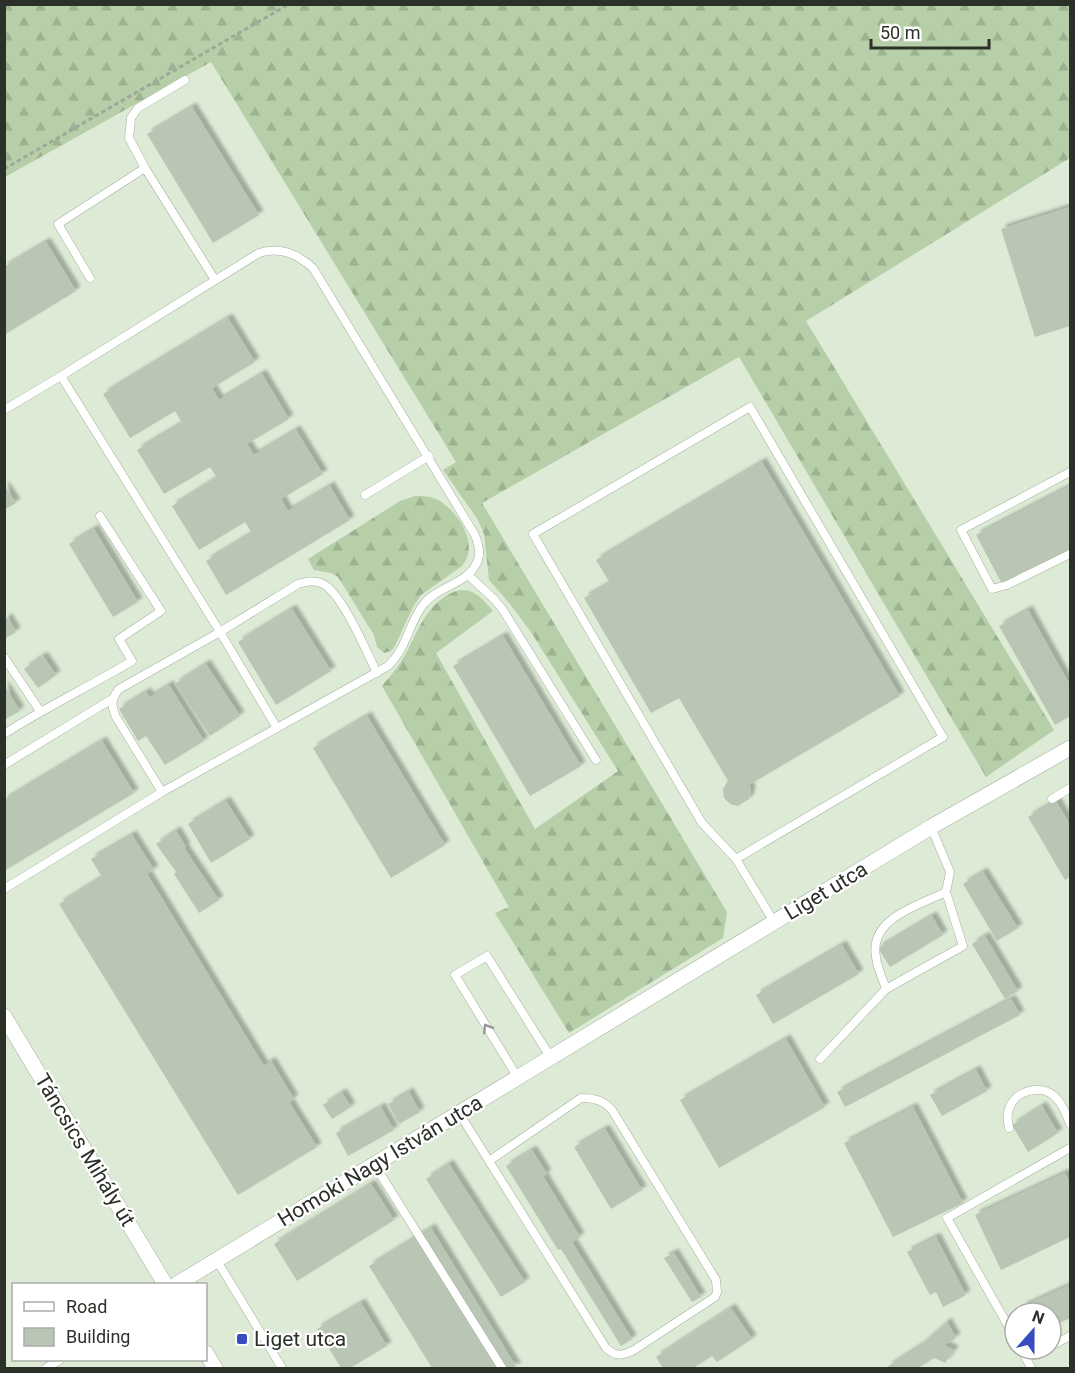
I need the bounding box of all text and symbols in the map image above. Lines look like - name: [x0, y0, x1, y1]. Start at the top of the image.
- scale bar: [871, 12, 990, 50]
- text: 50 m: [880, 22, 920, 43]
- street label: Liget utca: [780, 857, 872, 925]
- one-way arrow: [483, 1024, 495, 1034]
- street label: Táncsics Mihály út: [30, 1069, 140, 1231]
- street label: Homoki Nagy István utca: [273, 1090, 487, 1232]
- legend: [12, 1283, 207, 1361]
- text: Road: [66, 1296, 107, 1317]
- north arrow: [1003, 1301, 1063, 1361]
- text: N: [1030, 1307, 1047, 1328]
- text: Building: [66, 1326, 130, 1347]
- place label: Liget utca: [254, 1327, 346, 1351]
- marker: Liget utca: [235, 1332, 249, 1346]

